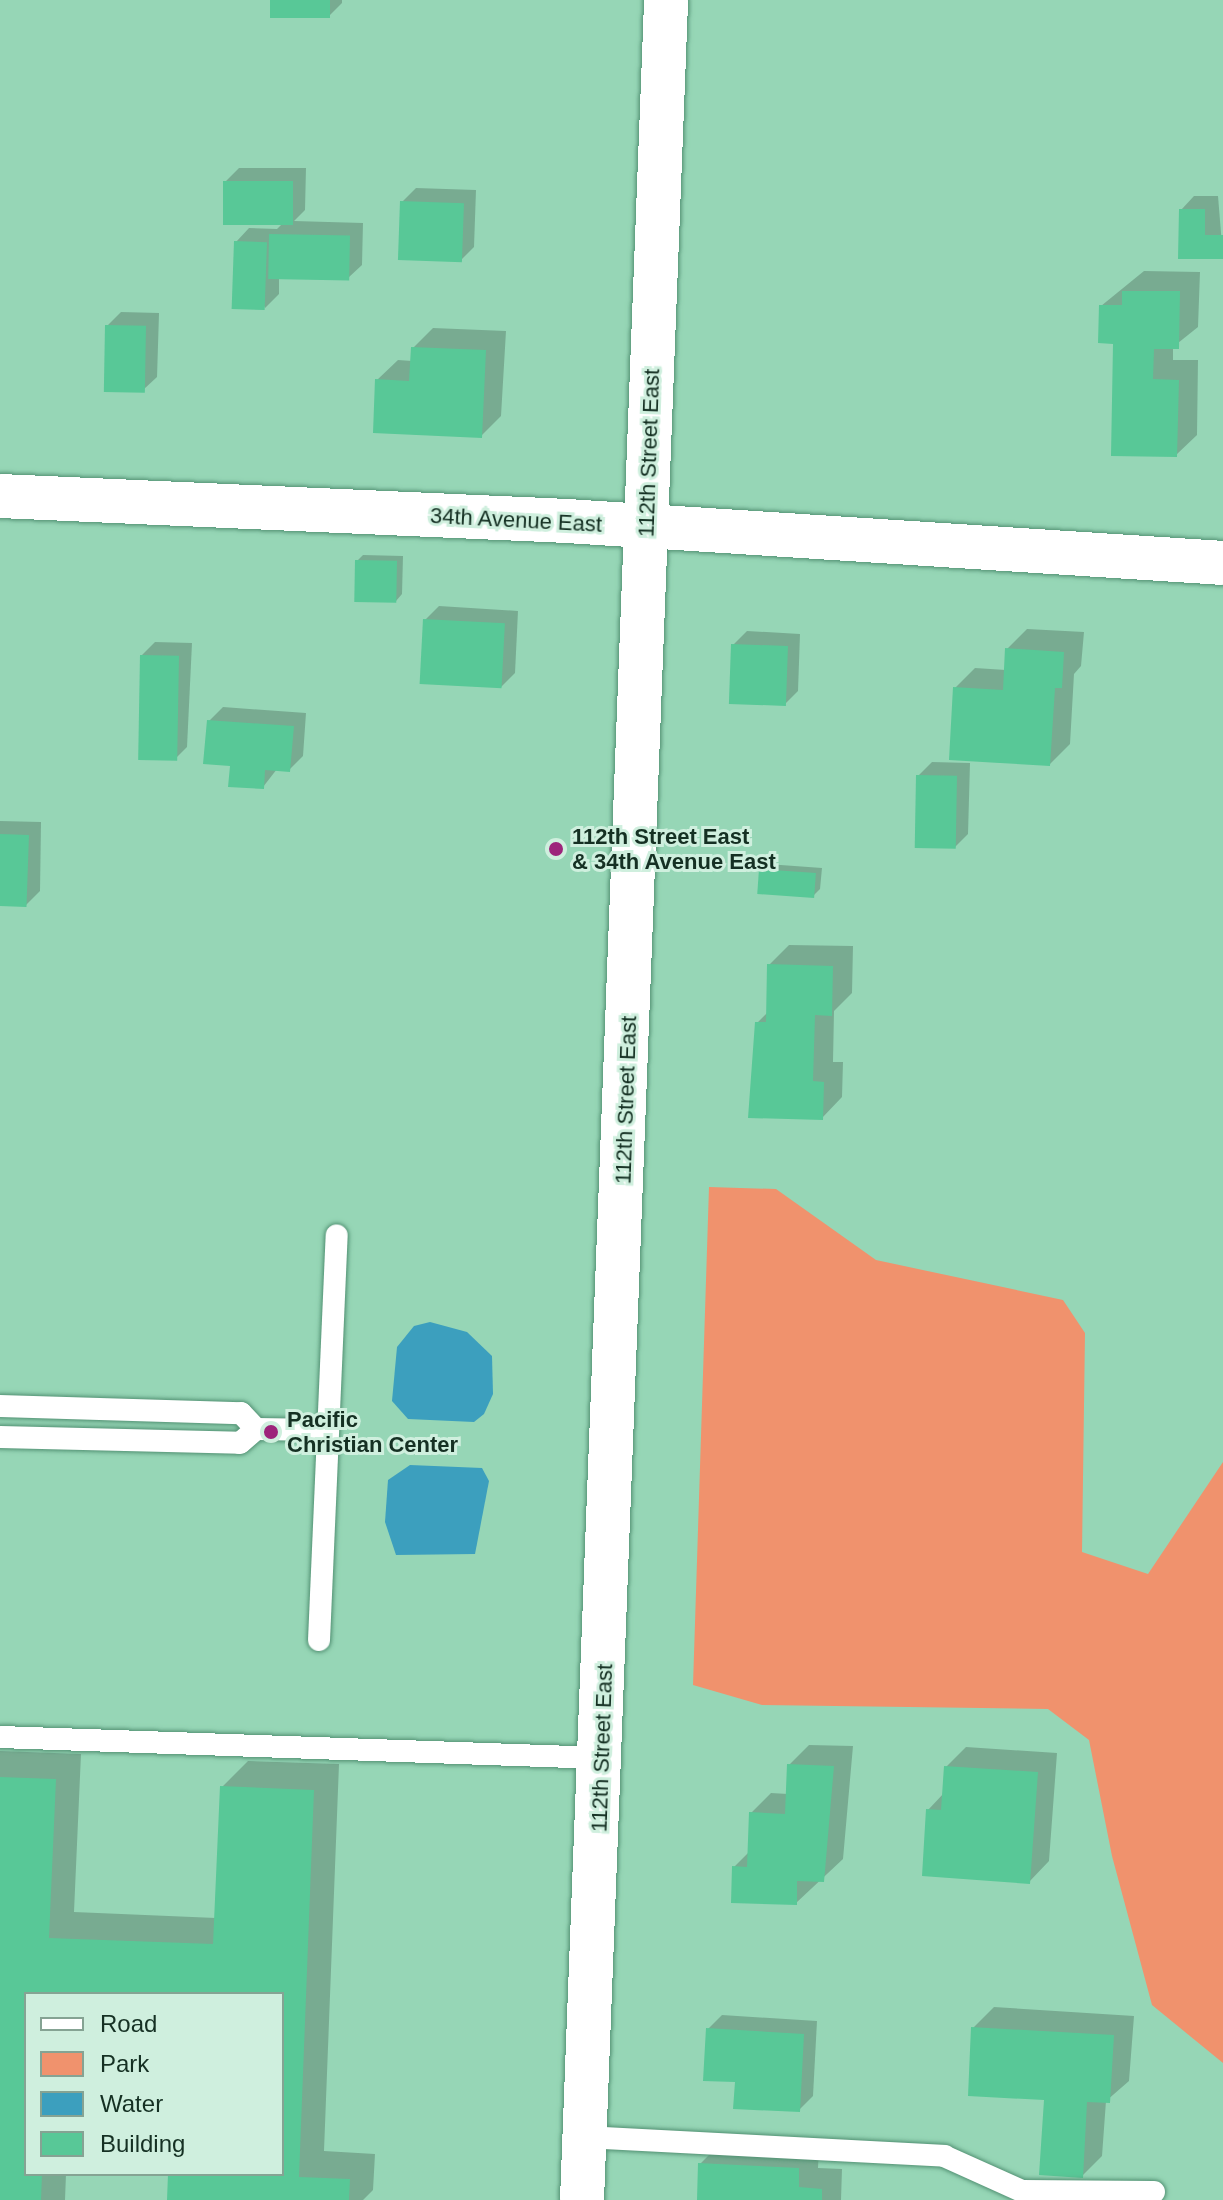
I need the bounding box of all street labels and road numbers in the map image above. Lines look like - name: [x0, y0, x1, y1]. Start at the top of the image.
- street label: 112th Street East: [633, 368, 665, 538]
- street label: 34th Avenue East: [429, 502, 603, 538]
- street label: 112th Street East: [610, 1015, 642, 1185]
- street label: 112th Street East: [586, 1663, 618, 1833]

